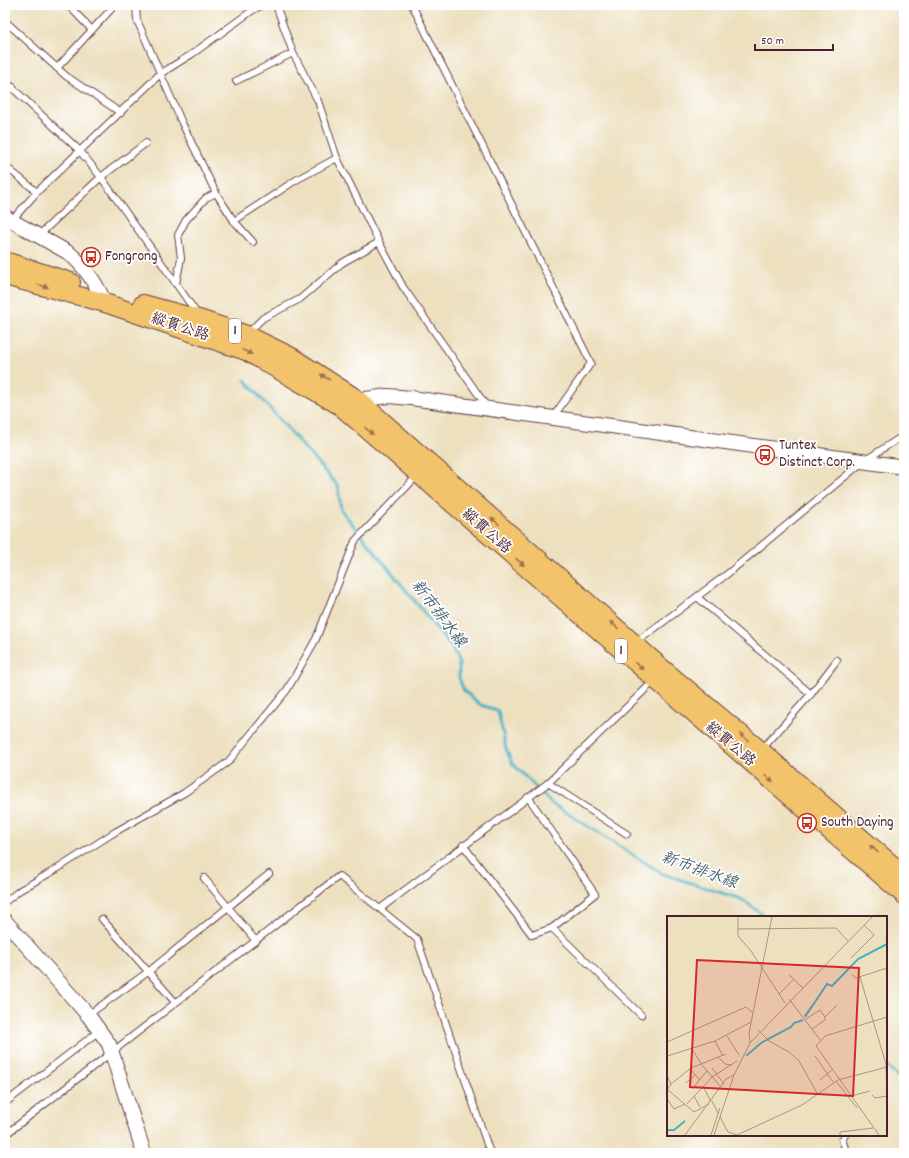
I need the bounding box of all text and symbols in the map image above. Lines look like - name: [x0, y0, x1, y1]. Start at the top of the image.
- scale bar: [755, 26, 833, 52]
- text: 50 m: [761, 33, 784, 50]
- bus stop icon: Fongrong: [80, 246, 102, 268]
- place label: Fongrong: [105, 246, 158, 268]
- one-way arrow: [37, 283, 49, 289]
- street label: 縱貫公路: [148, 308, 212, 348]
- road number: 1: [229, 319, 241, 343]
- one-way arrow: [242, 349, 253, 355]
- one-way arrow: [320, 373, 330, 381]
- one-way arrow: [364, 426, 374, 435]
- place label: Tuntex Distinct Corp.: [779, 435, 855, 474]
- bus stop icon: Tuntex Distinct Corp.: [754, 444, 776, 466]
- street label: 縱貫公路: [456, 504, 516, 560]
- one-way arrow: [490, 516, 501, 525]
- one-way arrow: [515, 557, 525, 566]
- water label: 新市排水線: [405, 575, 472, 654]
- one-way arrow: [608, 621, 619, 630]
- road number: 1: [615, 639, 627, 663]
- one-way arrow: [633, 662, 644, 671]
- street label: 縱貫公路: [700, 717, 760, 773]
- one-way arrow: [739, 733, 750, 742]
- one-way arrow: [764, 774, 774, 783]
- bus stop icon: South Daying: [796, 812, 818, 834]
- place label: South Daying: [821, 812, 894, 834]
- one-way arrow: [869, 845, 880, 854]
- water label: 新市排水線: [657, 847, 741, 896]
- inset map: [667, 916, 887, 1136]

